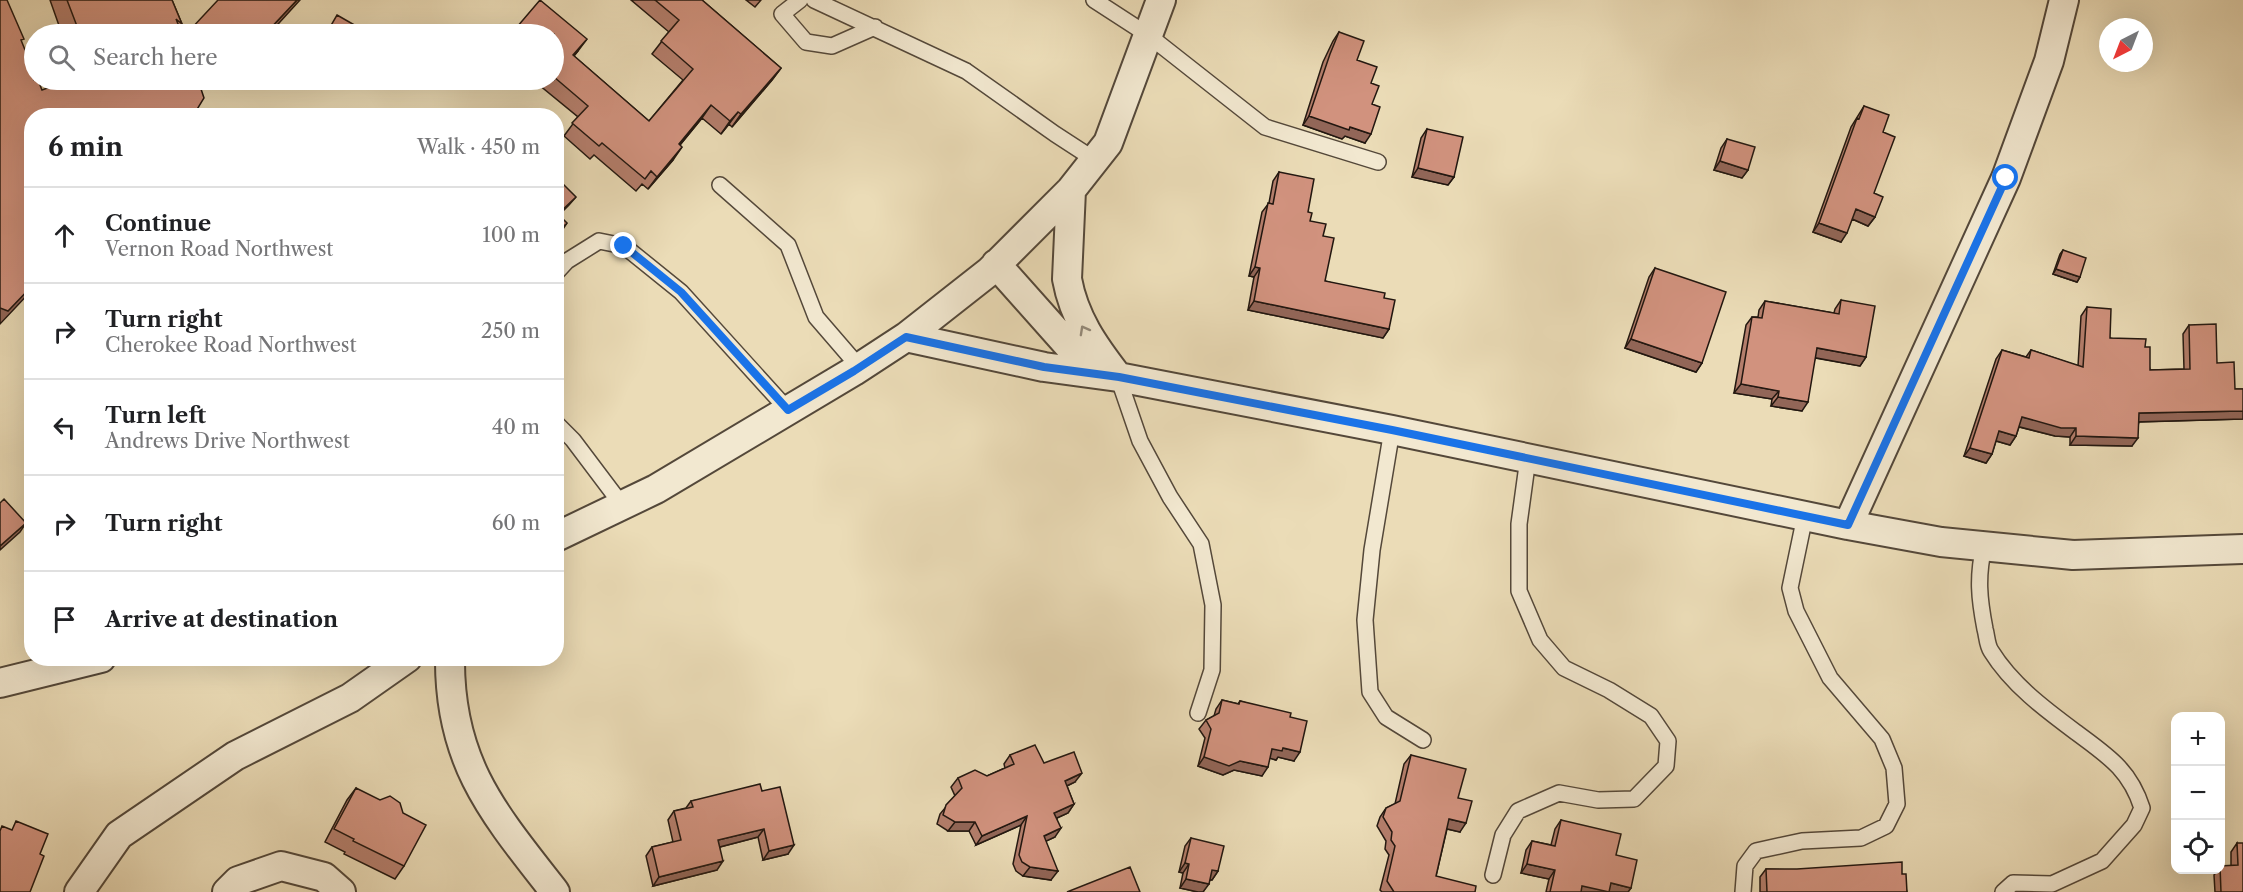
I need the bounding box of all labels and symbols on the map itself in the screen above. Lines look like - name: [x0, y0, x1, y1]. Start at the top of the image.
- north arrow: [2099, 18, 2153, 72]
- route start: [1992, 164, 2018, 190]
- route end: [610, 232, 636, 258]
- one-way arrow: [1080, 325, 1092, 336]

